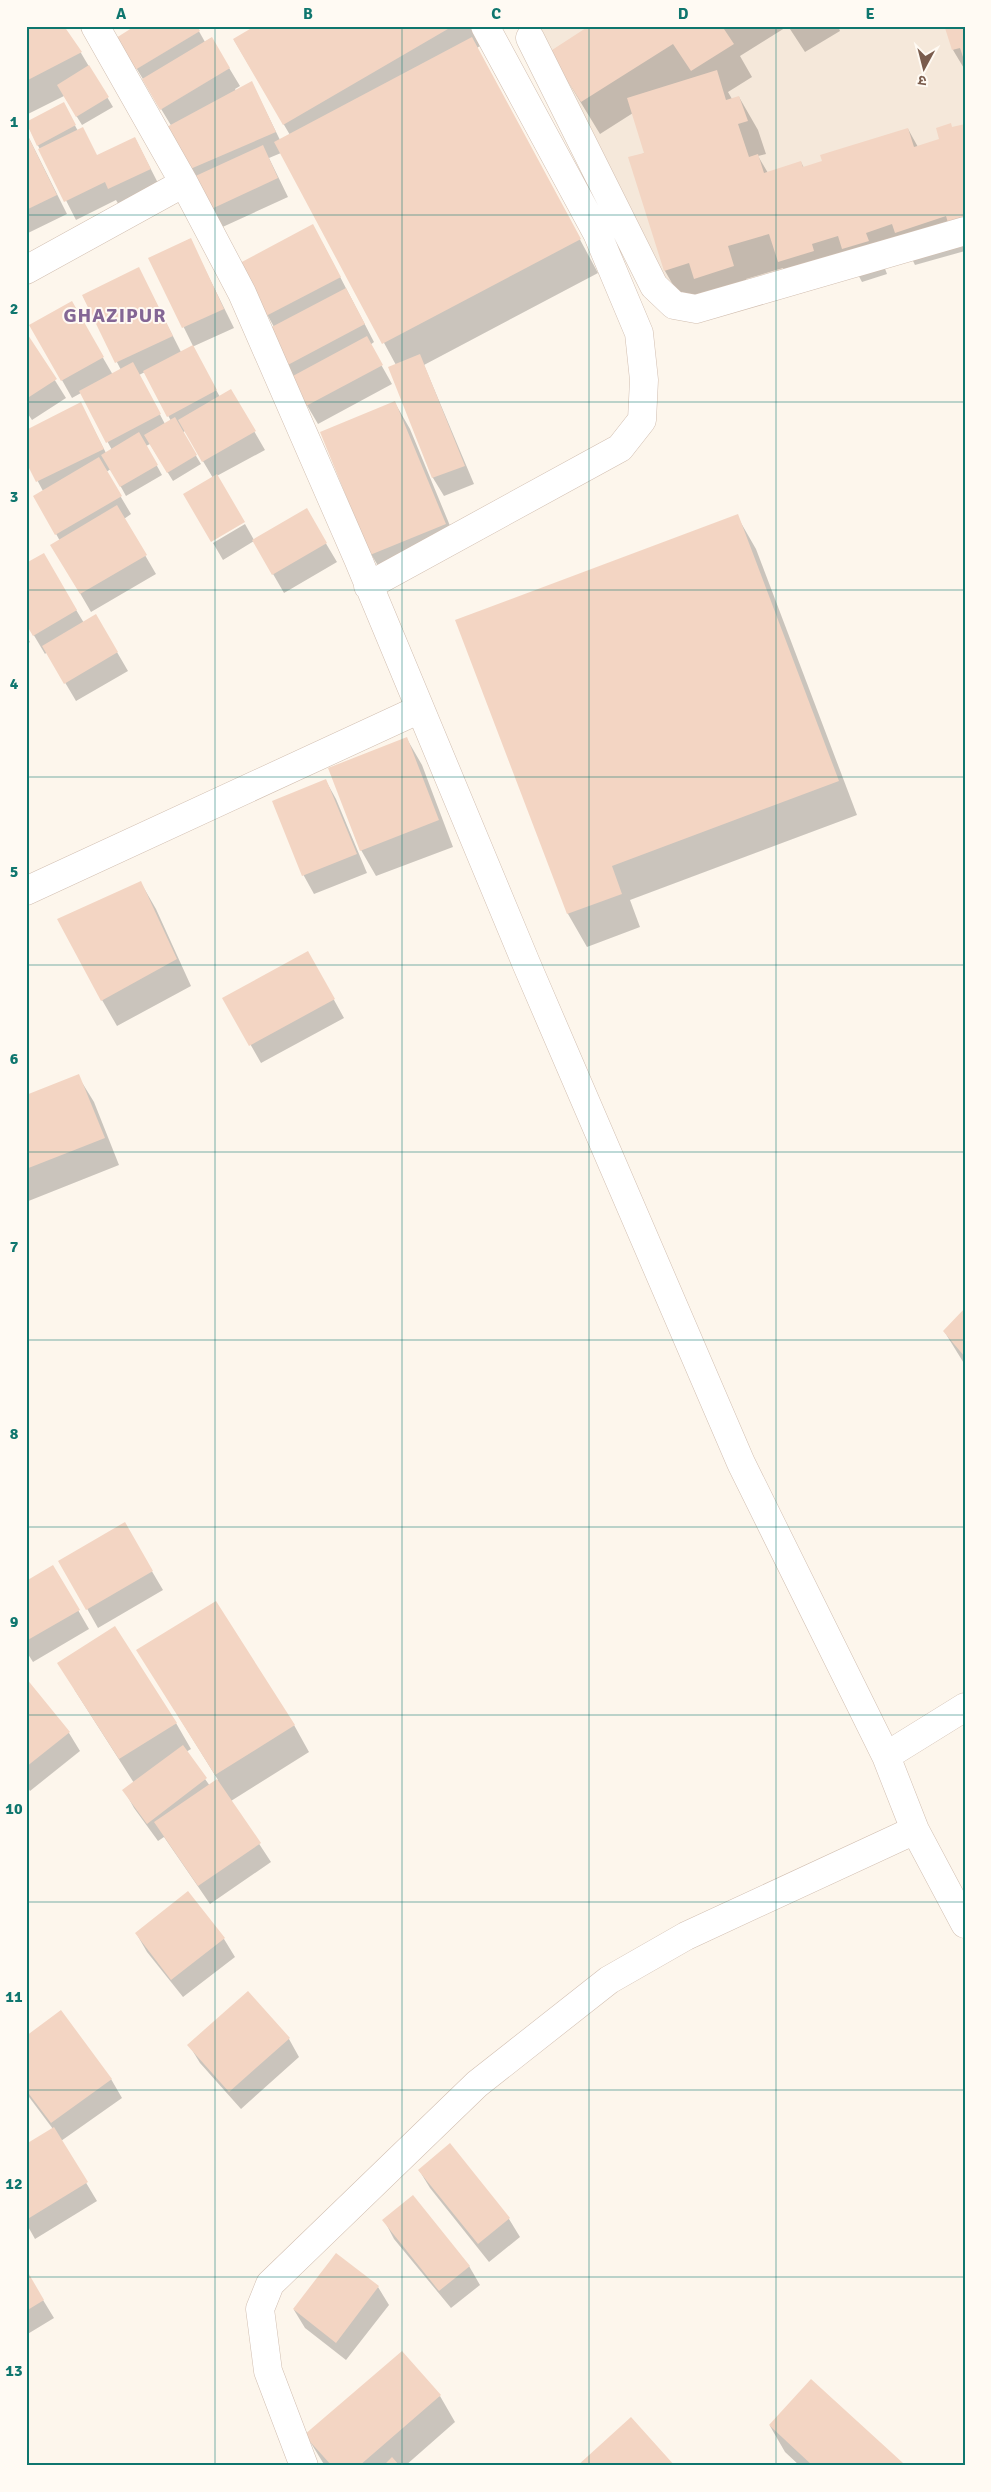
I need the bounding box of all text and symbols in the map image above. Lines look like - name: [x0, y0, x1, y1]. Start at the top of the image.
- text: A: [116, 4, 127, 24]
- text: B: [303, 4, 313, 24]
- text: C: [491, 4, 501, 24]
- text: D: [678, 4, 689, 24]
- text: E: [865, 4, 875, 24]
- north arrow: [898, 42, 948, 92]
- text: उ: [917, 71, 928, 89]
- text: 1: [10, 112, 19, 132]
- text: 2: [10, 299, 18, 319]
- district label: GHAZIPUR: [63, 303, 167, 328]
- text: 3: [10, 487, 18, 507]
- text: 4: [10, 674, 19, 694]
- text: 5: [10, 862, 18, 882]
- text: 6: [10, 1049, 19, 1069]
- text: 7: [10, 1237, 19, 1257]
- text: 8: [10, 1424, 19, 1444]
- text: 9: [10, 1612, 19, 1632]
- text: 10: [5, 1799, 23, 1819]
- text: 11: [5, 1987, 23, 2007]
- text: 12: [5, 2174, 23, 2194]
- text: 13: [5, 2361, 23, 2381]

